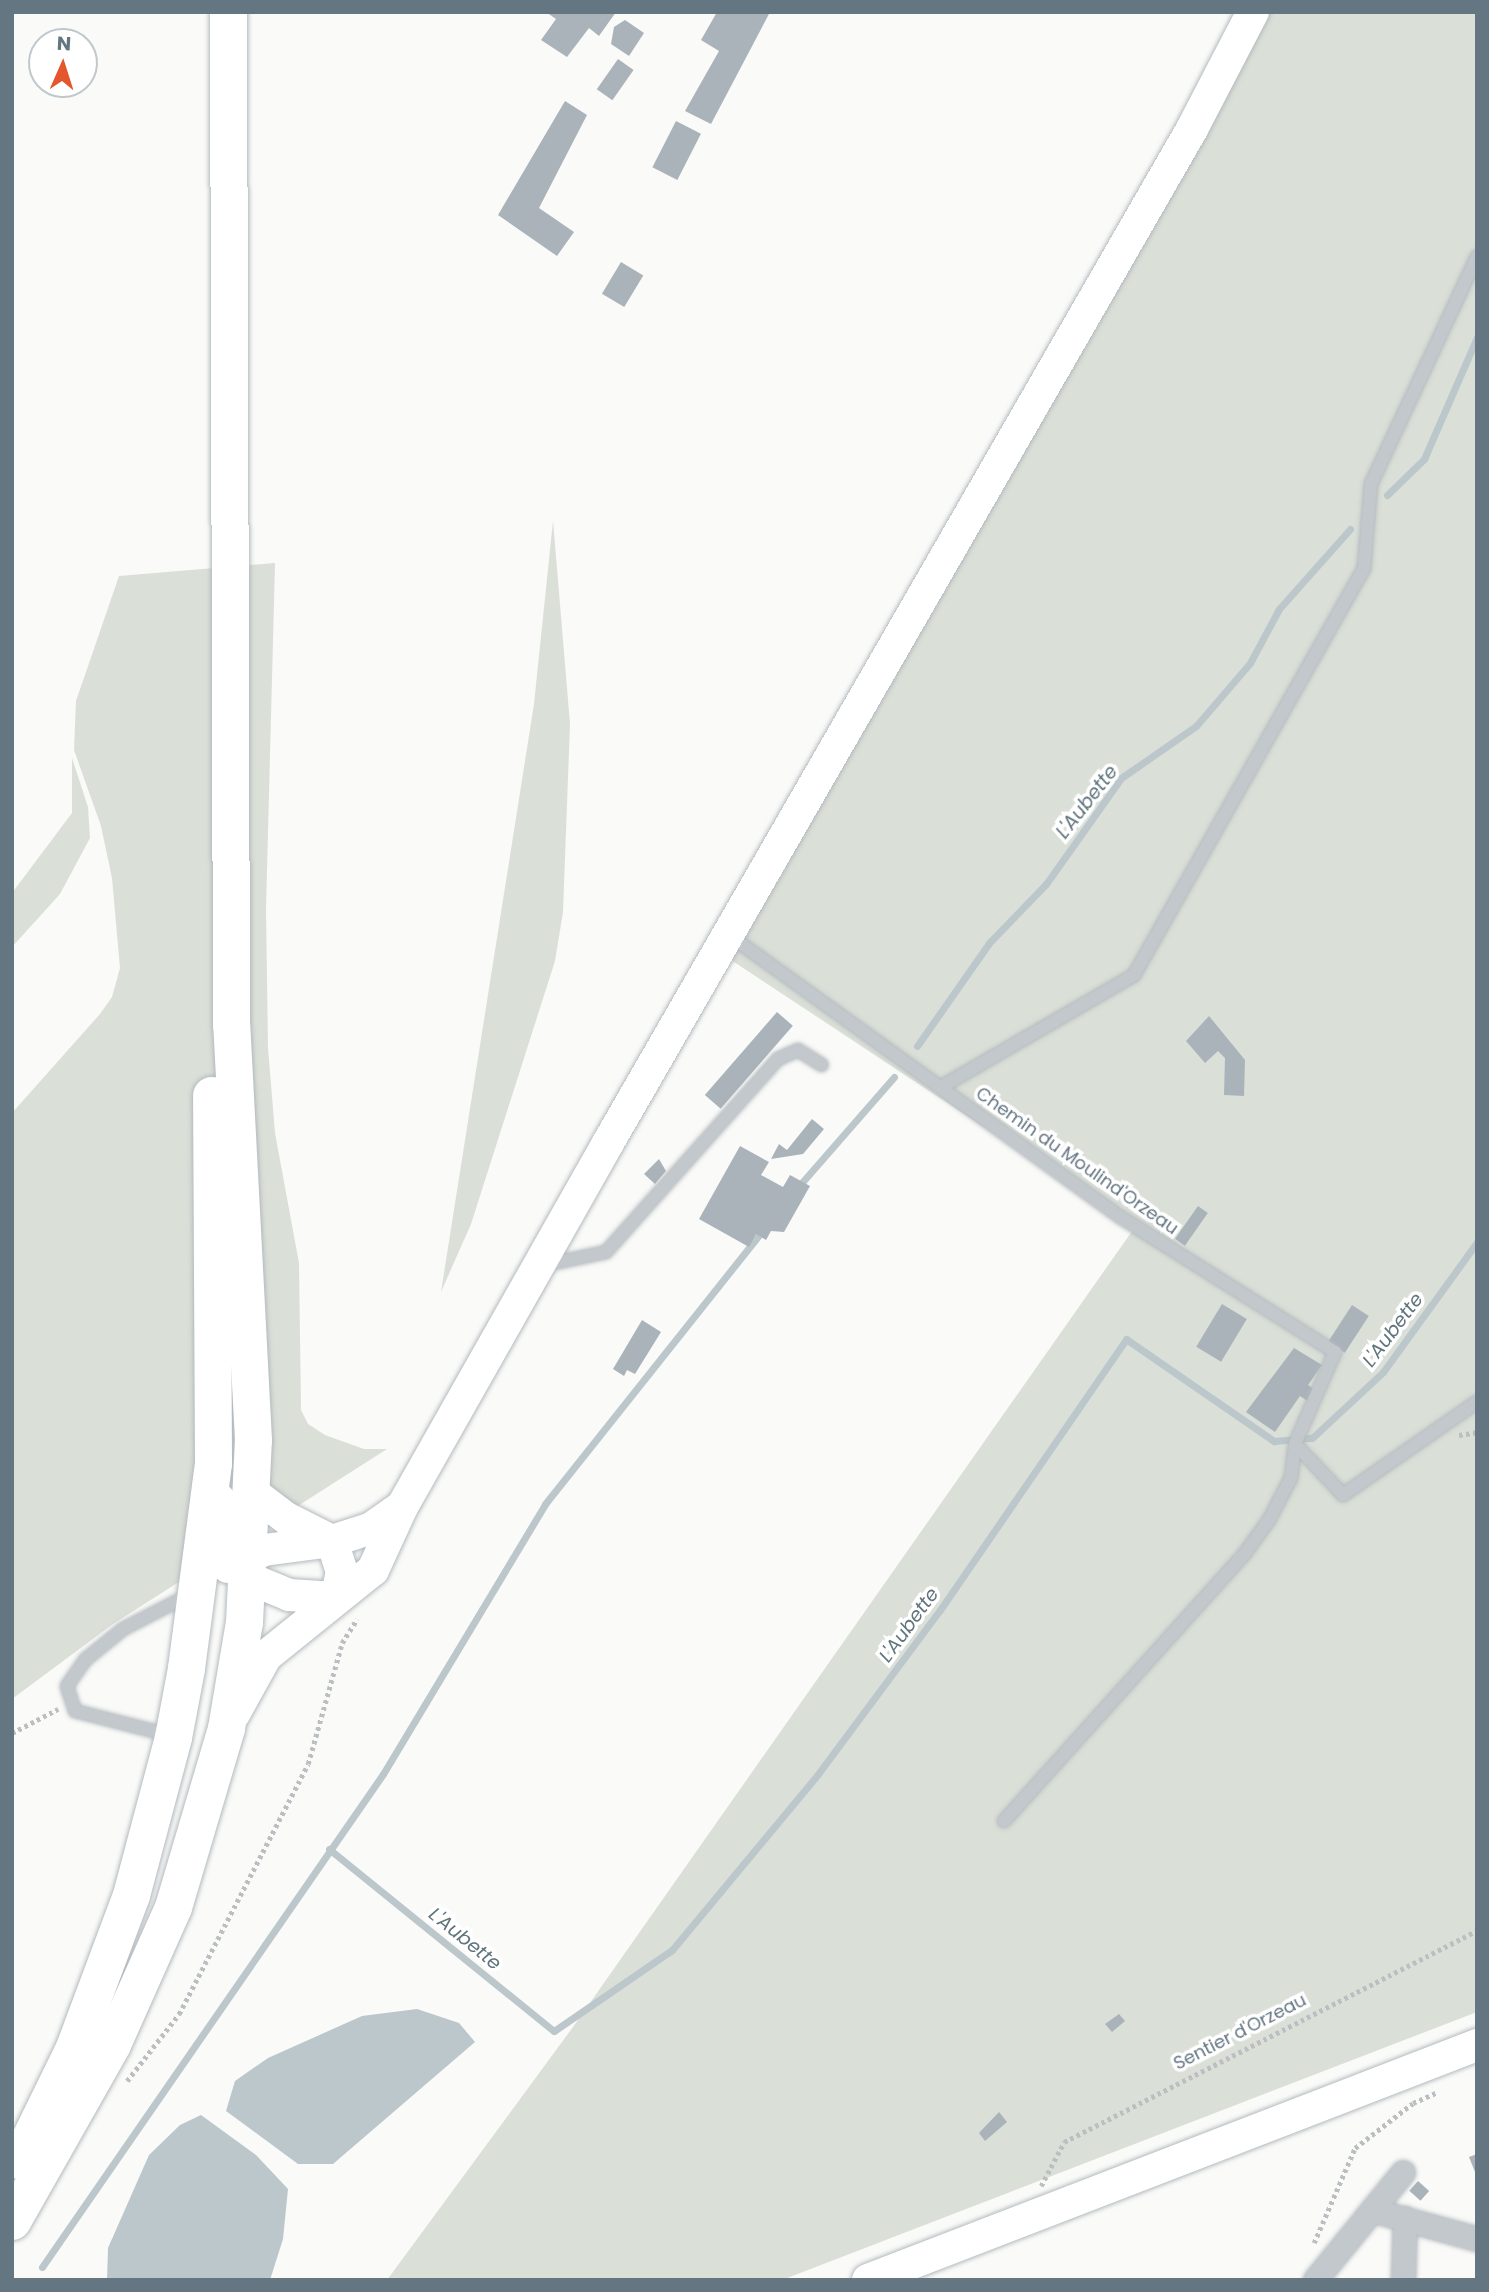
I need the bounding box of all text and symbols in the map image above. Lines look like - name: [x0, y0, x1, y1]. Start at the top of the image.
- north arrow: [28, 28, 98, 98]
- text: N: [56, 30, 72, 57]
- water label: L'Aubette: [1051, 761, 1123, 843]
- street label: Chemin du Moulind'Orzeau: [972, 1083, 1182, 1239]
- water label: L'Aubette: [1358, 1289, 1428, 1371]
- water label: L'Aubette: [874, 1583, 944, 1667]
- water label: L'Aubette: [424, 1903, 506, 1975]
- street label: Sentier d'Orzeau: [1170, 1989, 1310, 2075]

